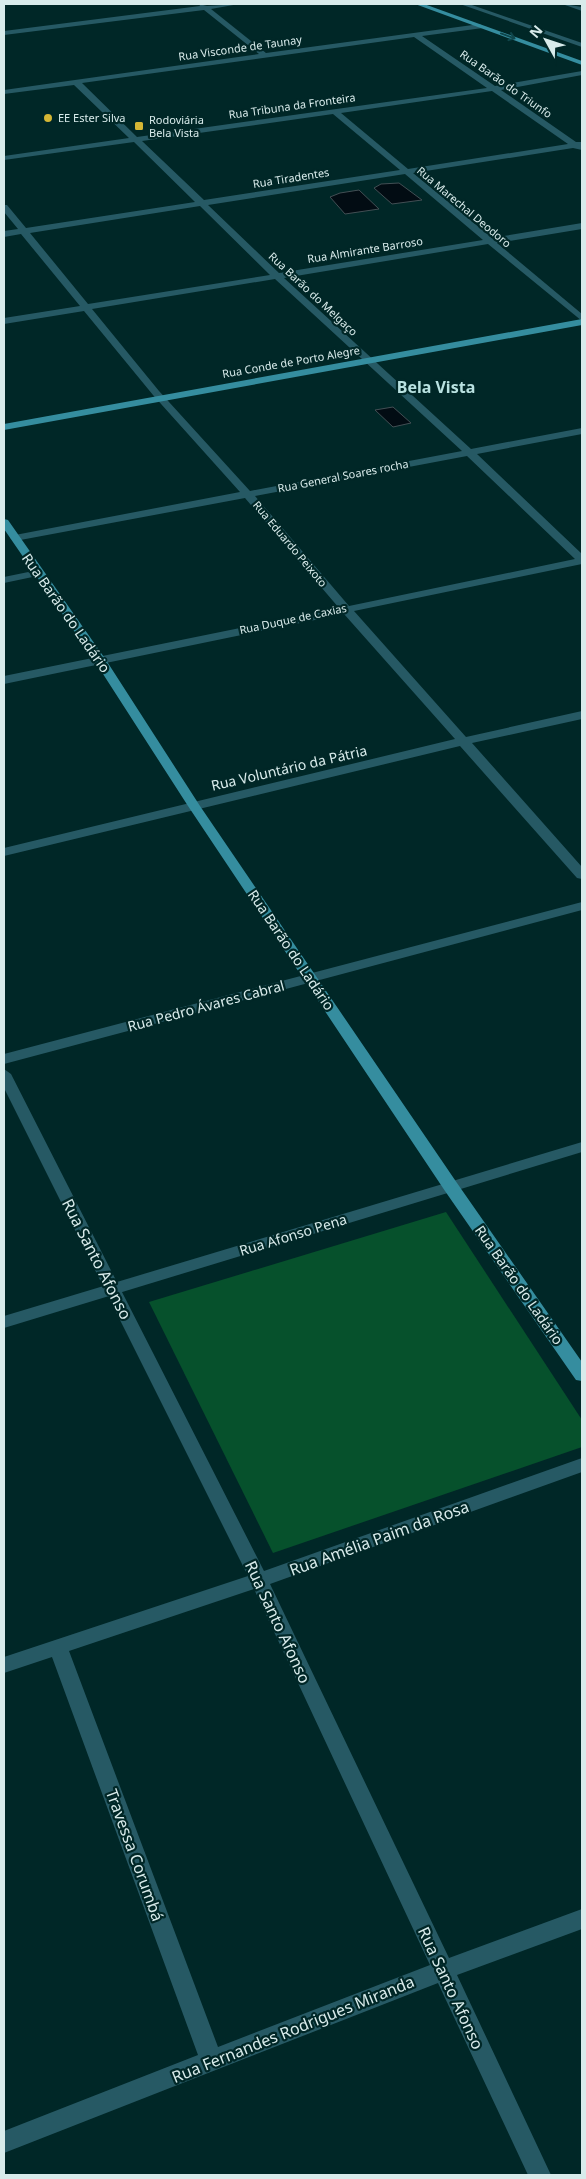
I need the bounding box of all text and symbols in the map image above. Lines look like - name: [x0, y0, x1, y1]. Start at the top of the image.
- north arrow: [521, 15, 571, 65]
- text: N: [525, 21, 547, 42]
- street label: Rua Visconde de Taunay: [177, 31, 303, 64]
- one-way arrow: [500, 32, 516, 41]
- street label: Rua Barão do Triunfo: [457, 46, 556, 121]
- street label: Rua Tribuna da Fronteira: [228, 89, 356, 122]
- place label: EE Ester Silva: [58, 110, 126, 125]
- marker: EE Ester Silva: [42, 112, 54, 124]
- place label: Rodoviária Bela Vista: [149, 112, 204, 140]
- marker: Rodoviária Bela Vista: [133, 120, 145, 132]
- street label: Rua Marechal Deodoro: [414, 163, 515, 251]
- street label: Rua Tiradentes: [252, 164, 330, 191]
- street label: Rua Almirante Barroso: [306, 233, 424, 266]
- street label: Rua Barão do Melgaço: [266, 249, 361, 339]
- street label: Rua Conde de Porto Alegre: [221, 342, 361, 381]
- district label: Bela Vista: [397, 376, 475, 398]
- street label: Rua General Soares rocha: [276, 455, 410, 496]
- street label: Rua Eduardo Peixoto: [250, 498, 331, 590]
- street label: Rua Barão do Ladário: [18, 549, 115, 676]
- street label: Rua Duque de Caxias: [238, 600, 348, 637]
- street label: Rua Voluntário da Pátria: [209, 740, 369, 795]
- street label: Rua Barão do Ladário: [244, 886, 339, 1014]
- street label: Rua Pedro Ávares Cabral: [125, 975, 286, 1036]
- street label: Rua Santo Afonso: [57, 1195, 137, 1323]
- street label: Rua Afonso Pena: [237, 1209, 349, 1260]
- street label: Rua Barão do Ladário: [471, 1221, 568, 1348]
- street label: Rua Amélia Paim da Rosa: [286, 1495, 472, 1581]
- street label: Rua Santo Afonso: [240, 1557, 316, 1687]
- street label: Travessa Corumbá: [101, 1786, 169, 1924]
- street label: Rua Santo Afonso: [413, 1923, 489, 2053]
- street label: Rua Fernandes Rodrigues Miranda: [168, 1970, 418, 2088]

